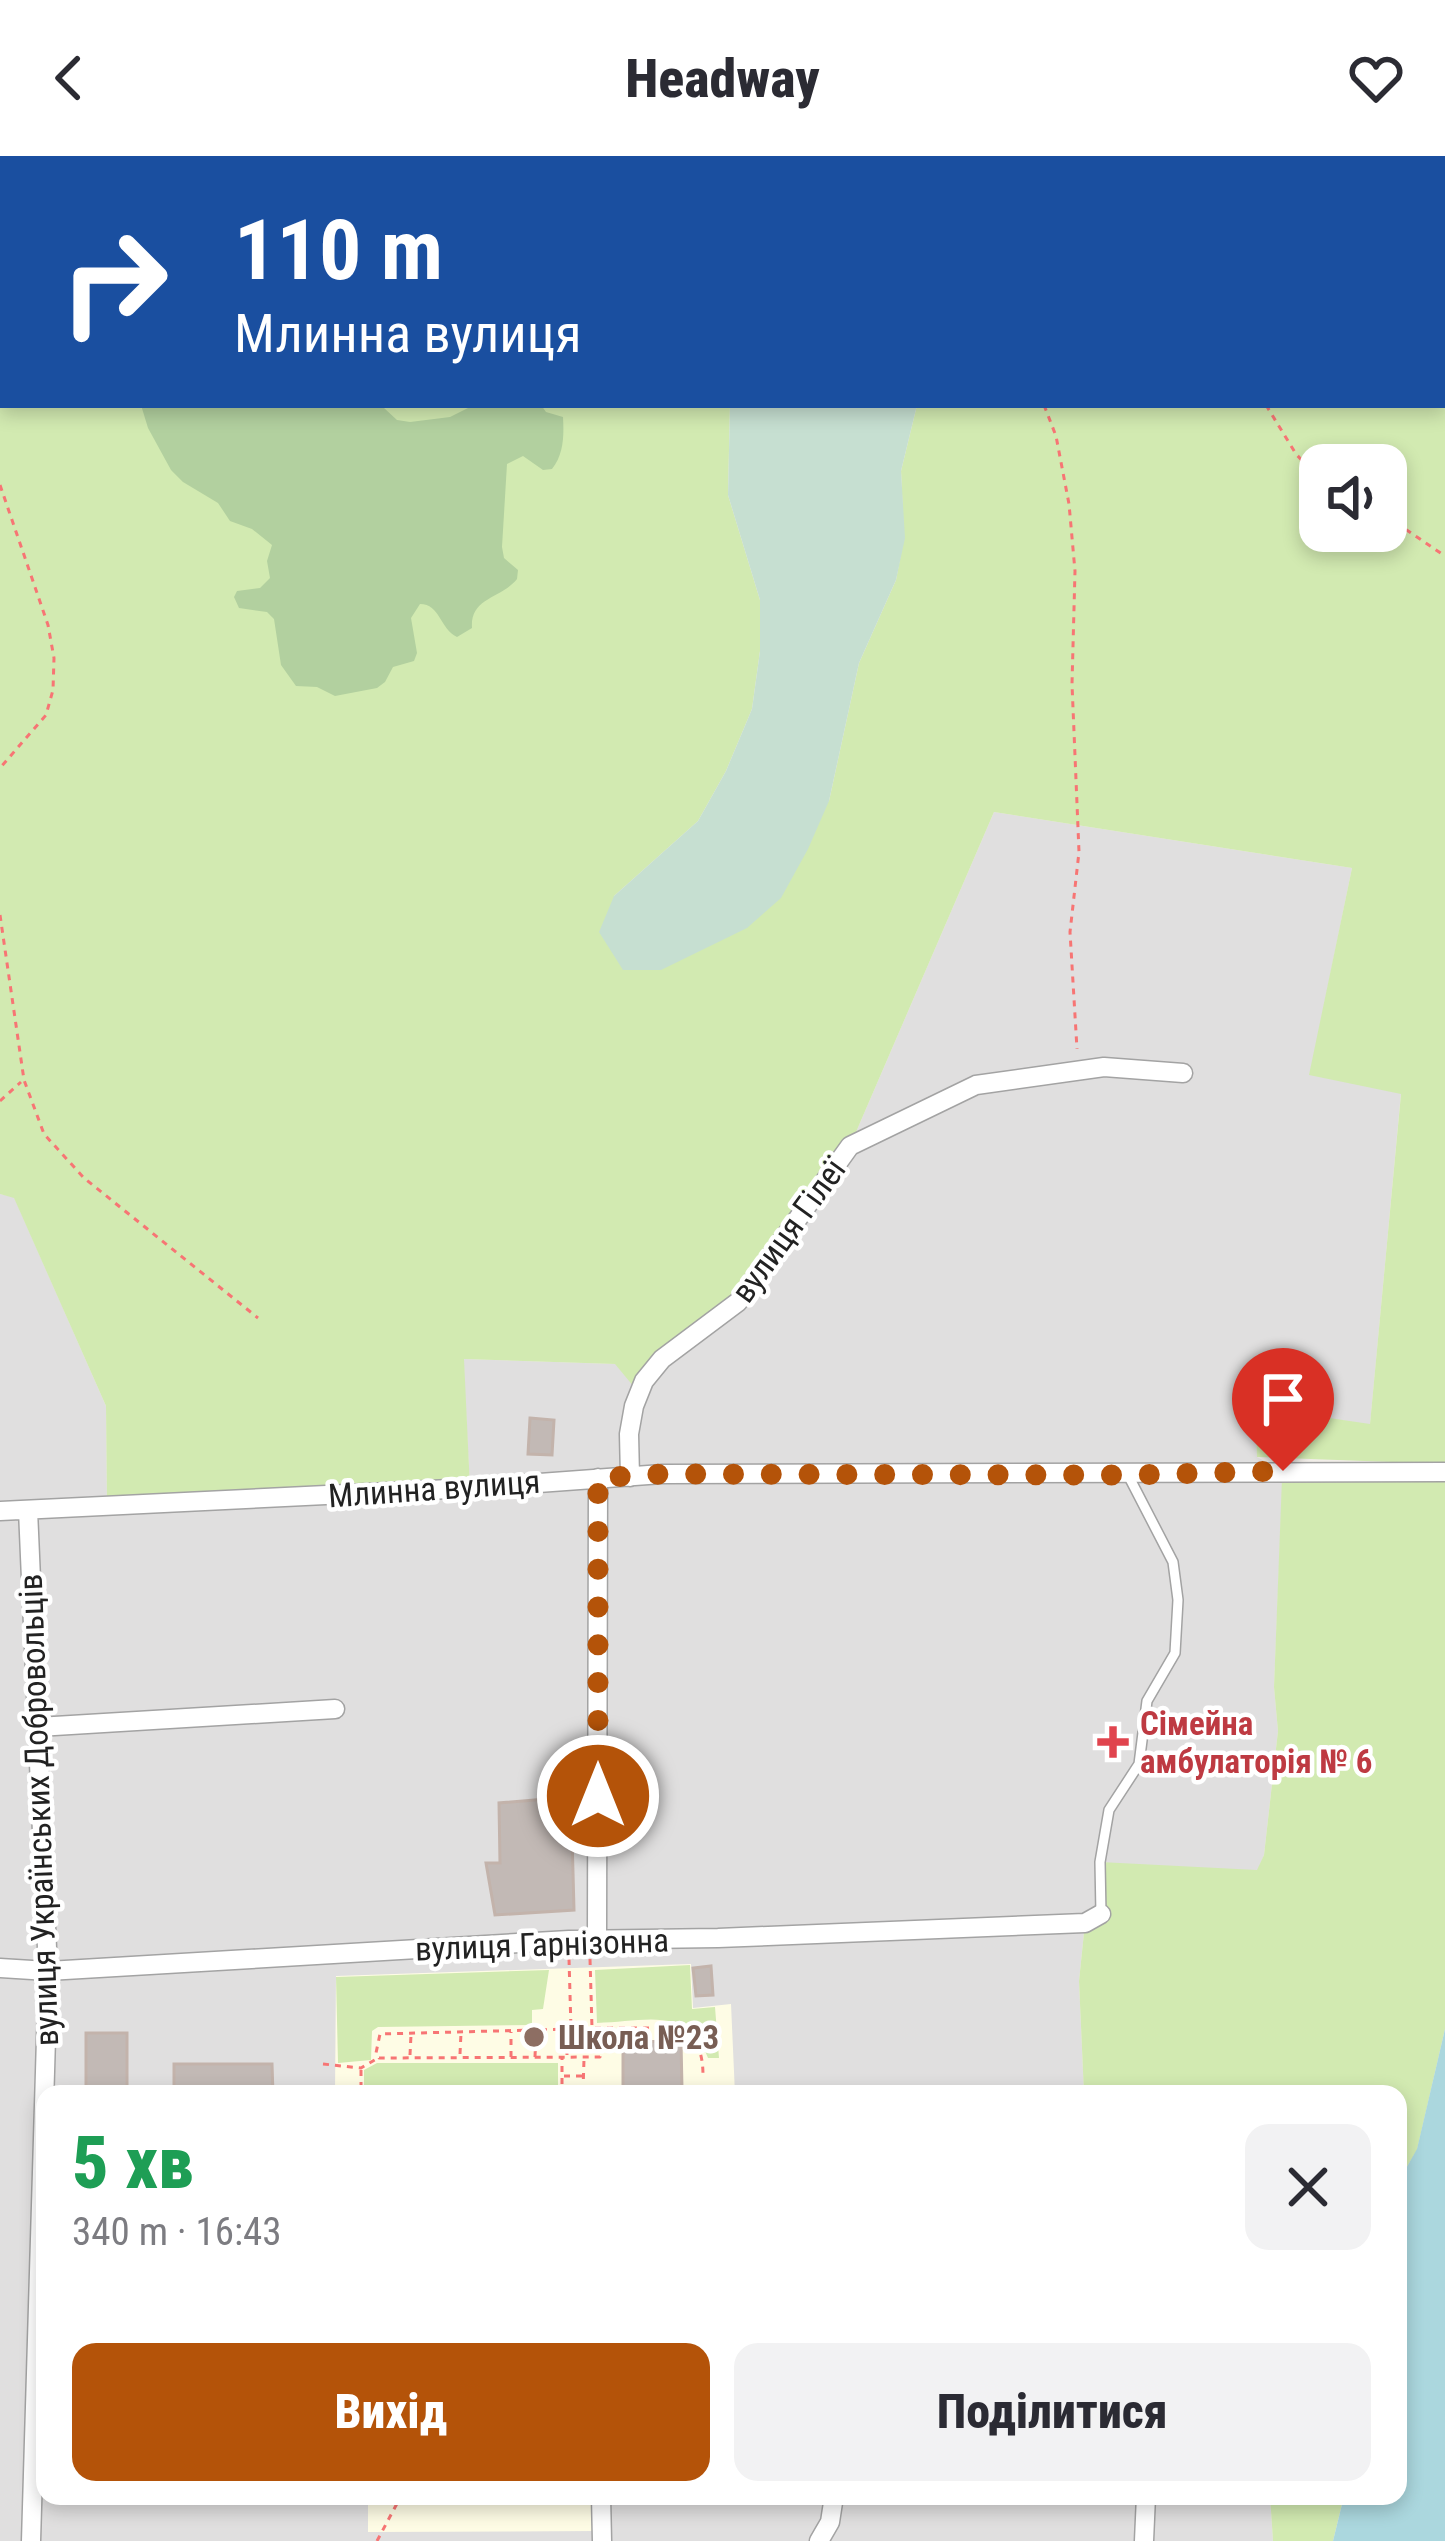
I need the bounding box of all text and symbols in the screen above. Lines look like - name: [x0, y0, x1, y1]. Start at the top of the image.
- icon: back: [36, 45, 102, 111]
- icon: heart: [1343, 45, 1409, 111]
- text: Headway: [625, 47, 820, 110]
- text: 110 m: [234, 201, 443, 300]
- icon: right: [36, 204, 192, 360]
- text: Млинна вулиця: [234, 302, 582, 365]
- map controls: [1299, 444, 1407, 552]
- button: sound: [1299, 444, 1407, 552]
- street label: вулиця Гілеї: [723, 1149, 855, 1310]
- pin: [1232, 1348, 1334, 1471]
- icon: arrive: [1250, 1366, 1316, 1432]
- street label: Млинна вулиця: [327, 1462, 541, 1515]
- street label: вулиця Українських Добровольців: [11, 1573, 66, 2047]
- place label: Сімейна амбулаторія № 6: [1140, 1704, 1372, 1781]
- marker: Сімейна амбулаторія № 6: [1097, 1726, 1129, 1758]
- position arrow: [535, 1733, 661, 1859]
- street label: вулиця Гарнізонна: [414, 1921, 670, 1968]
- place label: Школа №23: [558, 2018, 719, 2057]
- marker: Школа №23: [521, 2024, 547, 2050]
- text: 5 хв: [72, 2121, 194, 2206]
- button: close: [1245, 2124, 1371, 2250]
- text: 340 m · 16:43: [72, 2209, 282, 2255]
- button: Вихід: [72, 2343, 710, 2481]
- button: Поділитися: [734, 2343, 1371, 2481]

